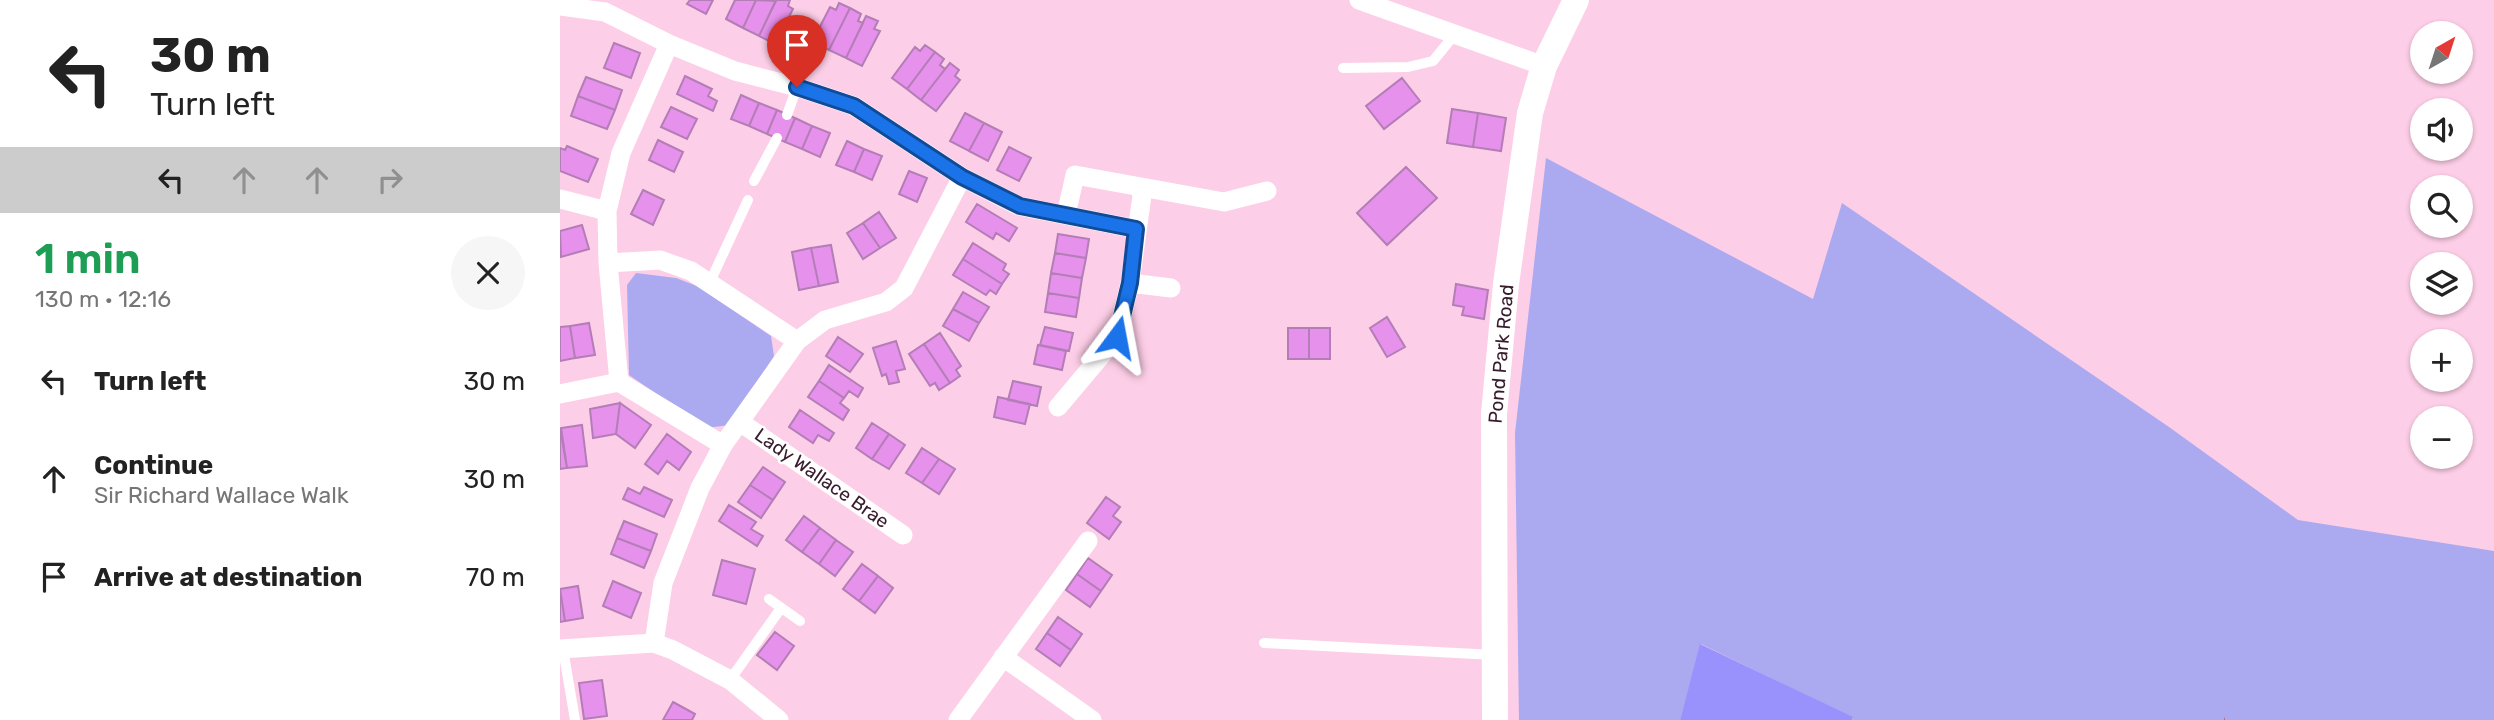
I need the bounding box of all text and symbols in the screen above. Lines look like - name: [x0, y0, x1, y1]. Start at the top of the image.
- pin: [767, 15, 827, 87]
- north arrow: [2410, 21, 2473, 84]
- map controls: [2410, 21, 2473, 469]
- text: 30 m: [150, 26, 271, 84]
- icon: arrive: [778, 26, 816, 64]
- icon: left: [35, 28, 126, 119]
- text: Turn left: [150, 85, 275, 123]
- button: sound: [2410, 98, 2473, 161]
- icon: left: [152, 161, 190, 199]
- icon: ahead: [225, 161, 263, 199]
- icon: ahead: [298, 161, 336, 199]
- icon: right: [371, 161, 409, 199]
- button: search: [2410, 175, 2473, 238]
- text: 1 min: [35, 234, 141, 284]
- button: close: [451, 236, 525, 310]
- button: layers: [2410, 252, 2473, 315]
- street label: Pond Park Road: [1483, 284, 1519, 424]
- text: 130 m · 12:16: [35, 285, 171, 313]
- position arrow: [1080, 300, 1154, 374]
- button: +: [2410, 329, 2473, 392]
- icon: left: [35, 362, 73, 400]
- text: Turn left: [94, 366, 206, 397]
- text: 30 m: [463, 366, 525, 397]
- button: −: [2410, 406, 2473, 469]
- street label: Lady Wallace Brae: [750, 423, 894, 533]
- text: Continue: [94, 450, 213, 481]
- icon: ahead: [35, 460, 73, 498]
- text: 30 m: [463, 464, 525, 495]
- text: Sir Richard Wallace Walk: [94, 481, 349, 509]
- icon: arrive: [35, 558, 73, 596]
- text: Arrive at destination: [94, 562, 362, 593]
- text: 70 m: [466, 562, 525, 593]

